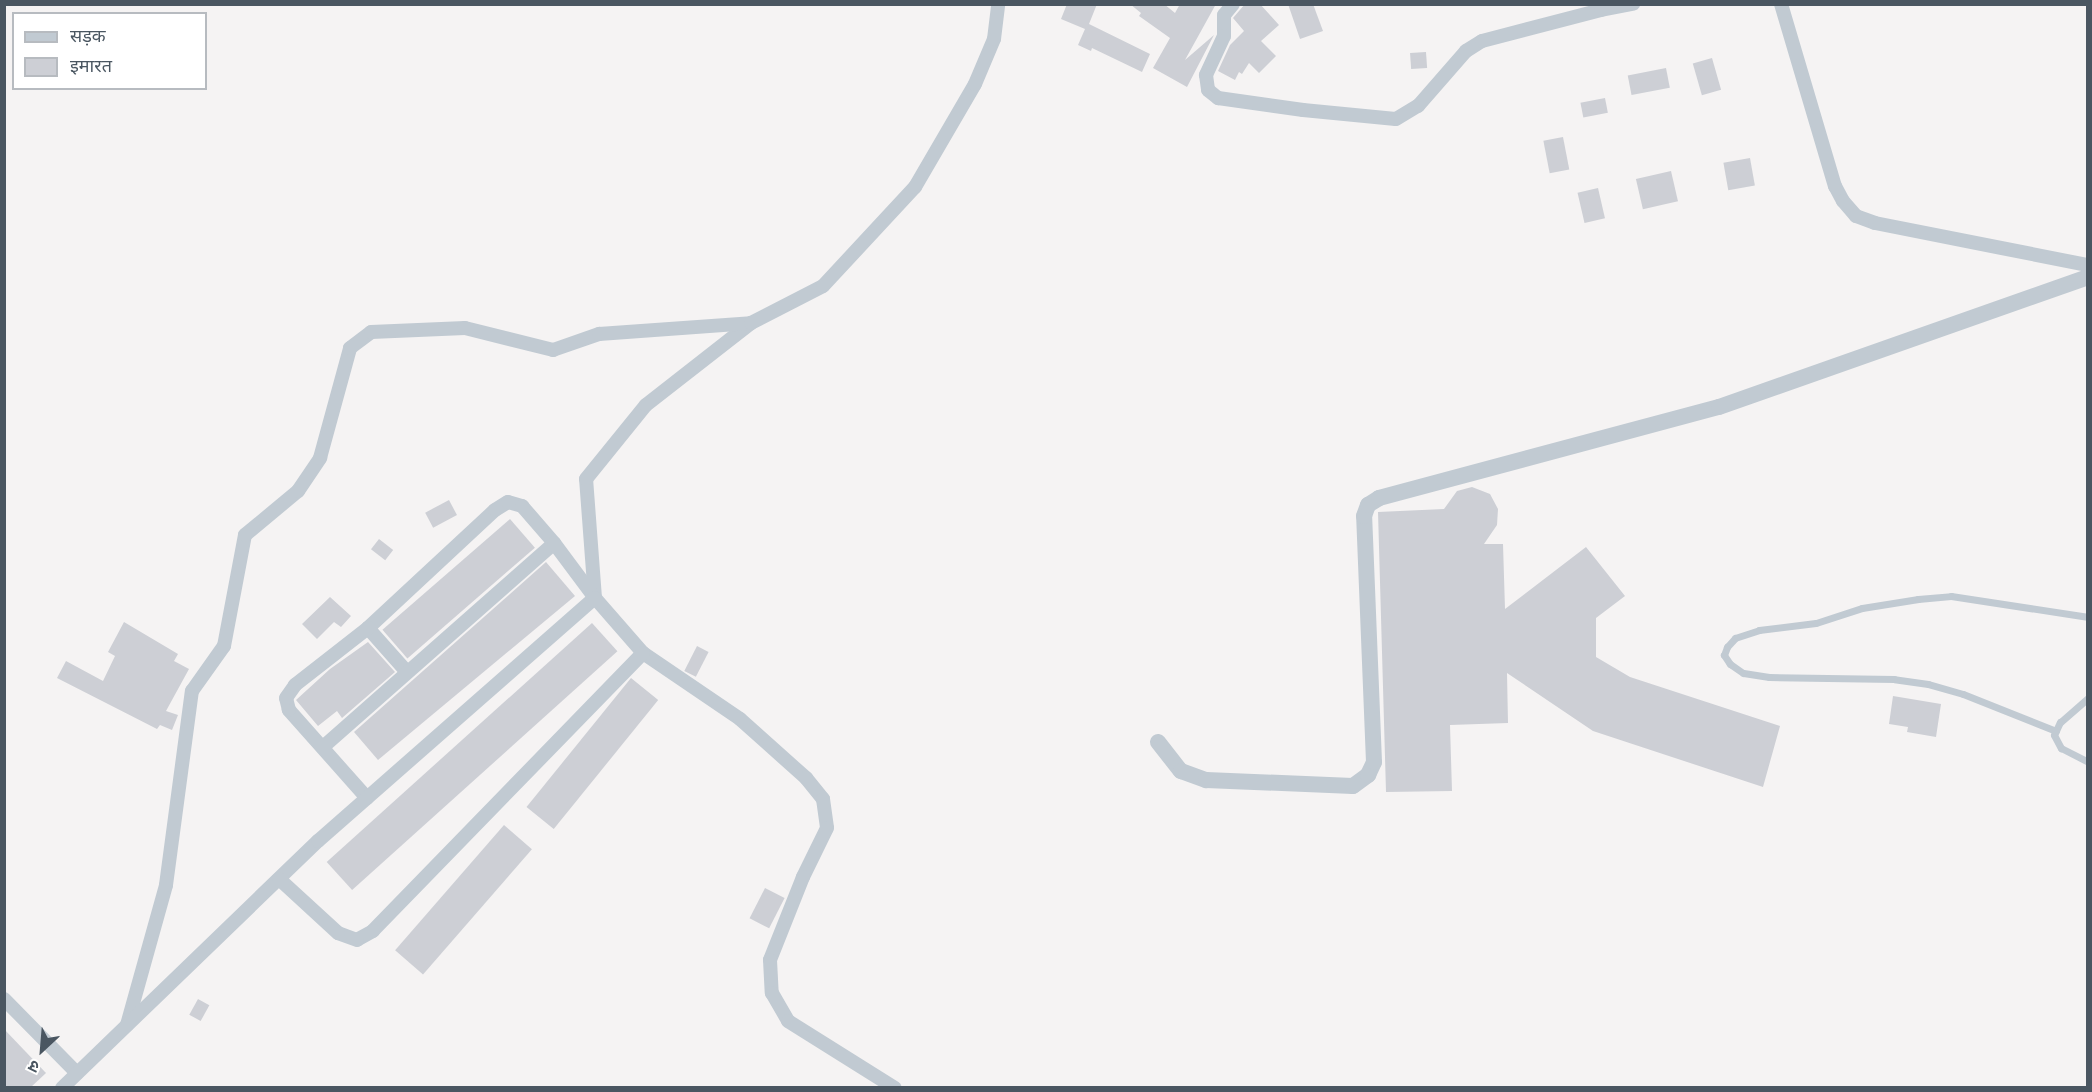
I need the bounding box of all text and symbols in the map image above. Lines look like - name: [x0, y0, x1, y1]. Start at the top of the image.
- legend: [12, 12, 207, 90]
- text: सड़क: [70, 25, 106, 47]
- text: इमारत: [70, 55, 112, 77]
- north arrow: [12, 1020, 72, 1080]
- text: उ: [26, 1056, 42, 1077]

